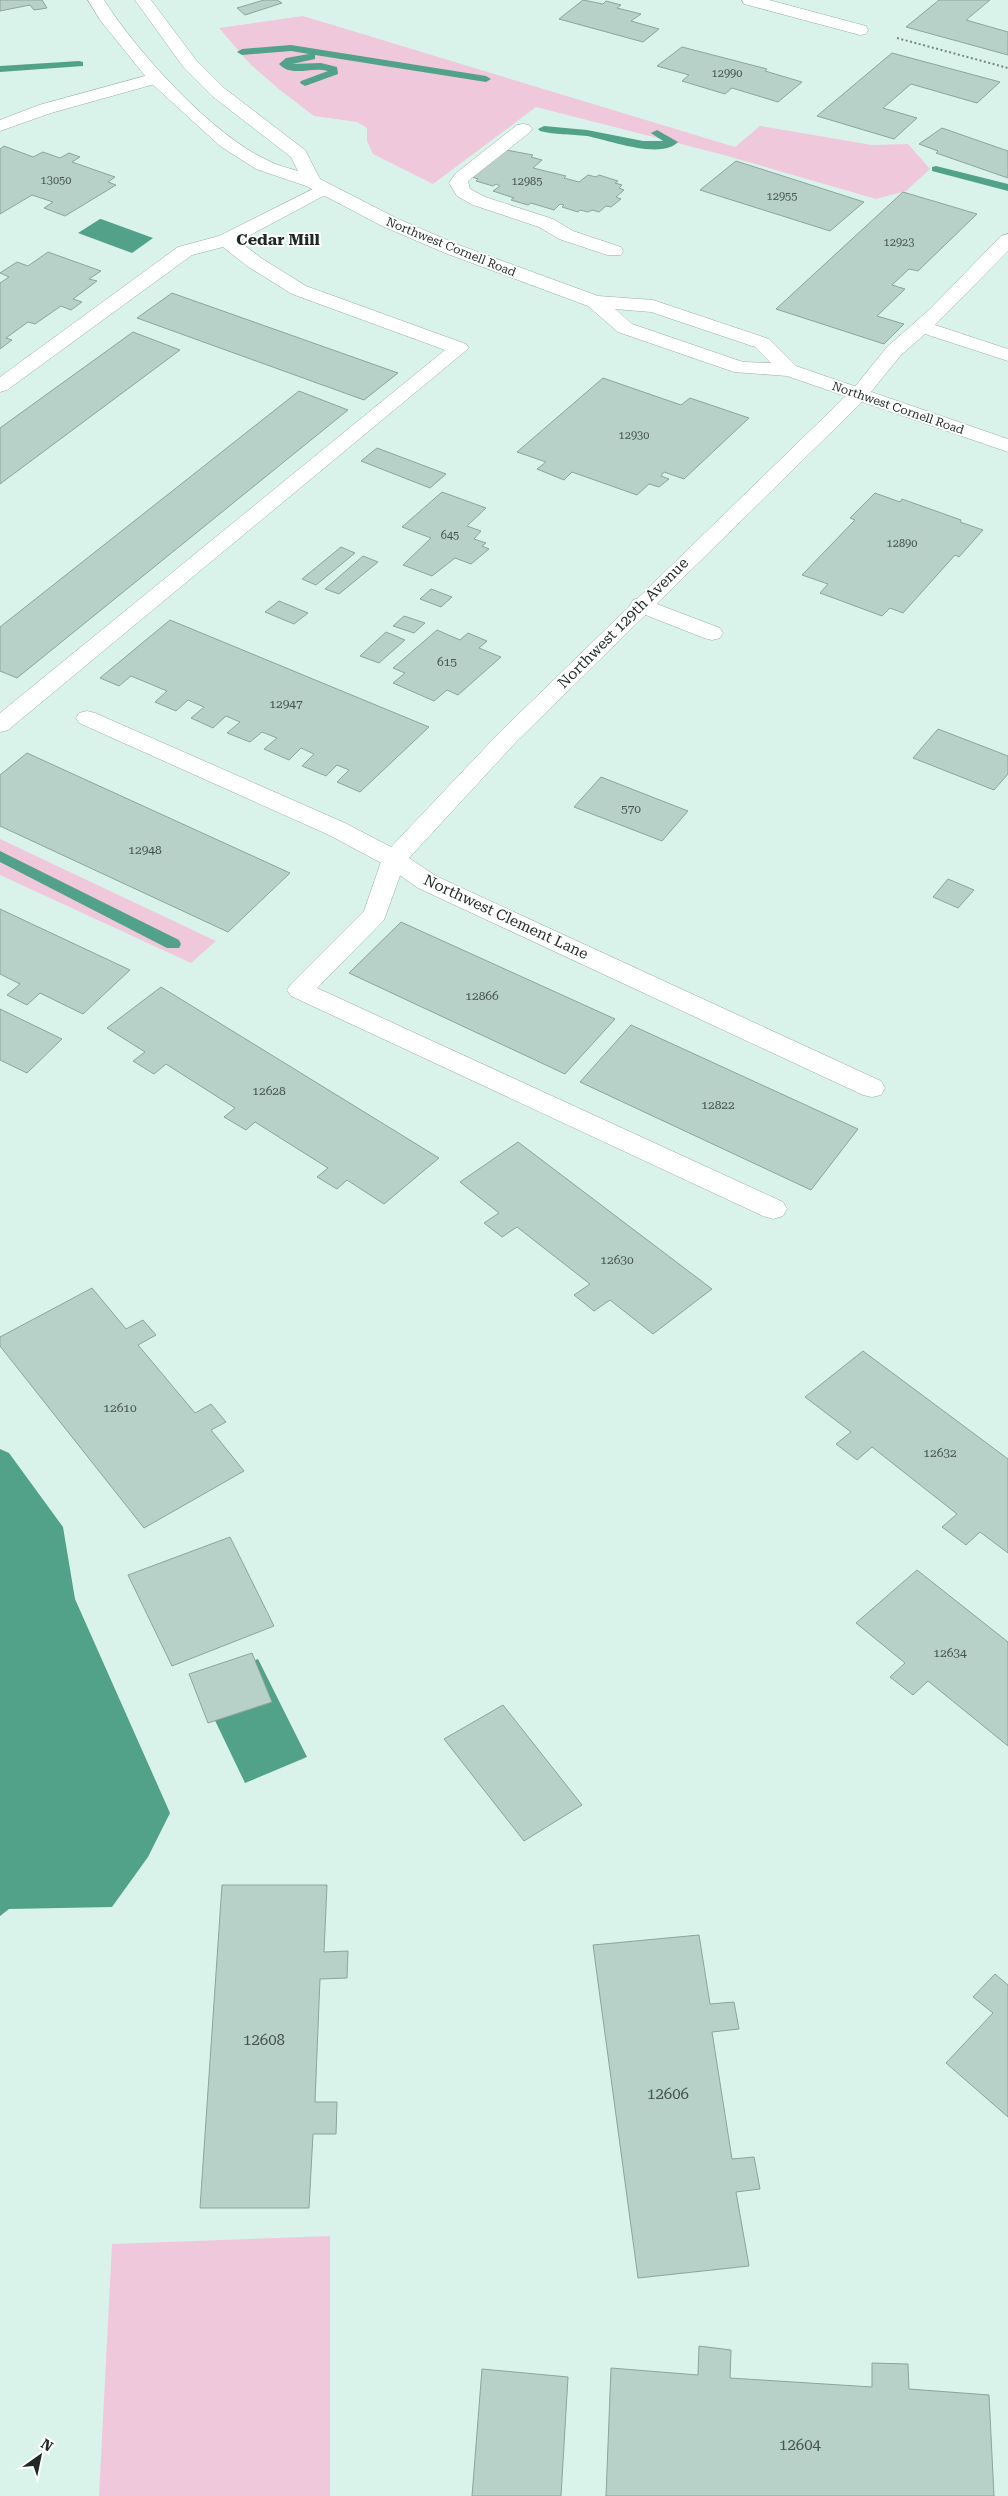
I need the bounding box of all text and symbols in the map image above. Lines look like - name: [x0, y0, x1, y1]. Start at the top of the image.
- house number: 12990: [712, 67, 742, 80]
- house number: 13050: [41, 174, 71, 187]
- house number: 12985: [512, 175, 542, 188]
- house number: 12955: [767, 190, 797, 203]
- street label: Northwest Cornell Road: [384, 215, 518, 280]
- district label: Cedar Mill: [236, 230, 320, 249]
- house number: 12923: [884, 236, 914, 249]
- street label: Northwest Cornell Road: [830, 379, 966, 437]
- house number: 12930: [619, 429, 649, 442]
- house number: 645: [441, 529, 459, 542]
- house number: 12890: [887, 537, 917, 550]
- street label: Northwest 129th Avenue: [554, 554, 692, 692]
- house number: 615: [437, 655, 457, 669]
- house number: 12947: [269, 697, 303, 711]
- house number: 570: [621, 802, 641, 816]
- house number: 12948: [128, 843, 162, 857]
- street label: Northwest Clement Lane: [421, 871, 591, 963]
- house number: 12866: [465, 989, 499, 1003]
- house number: 12628: [252, 1084, 286, 1098]
- house number: 12822: [701, 1098, 735, 1112]
- house number: 12630: [600, 1253, 634, 1267]
- house number: 12610: [103, 1401, 137, 1415]
- house number: 12632: [923, 1446, 957, 1460]
- house number: 12634: [933, 1646, 967, 1660]
- house number: 12608: [243, 2031, 285, 2049]
- house number: 12606: [647, 2085, 689, 2103]
- north arrow: [15, 2431, 65, 2481]
- text: N: [38, 2435, 56, 2455]
- house number: 12604: [779, 2436, 822, 2454]

